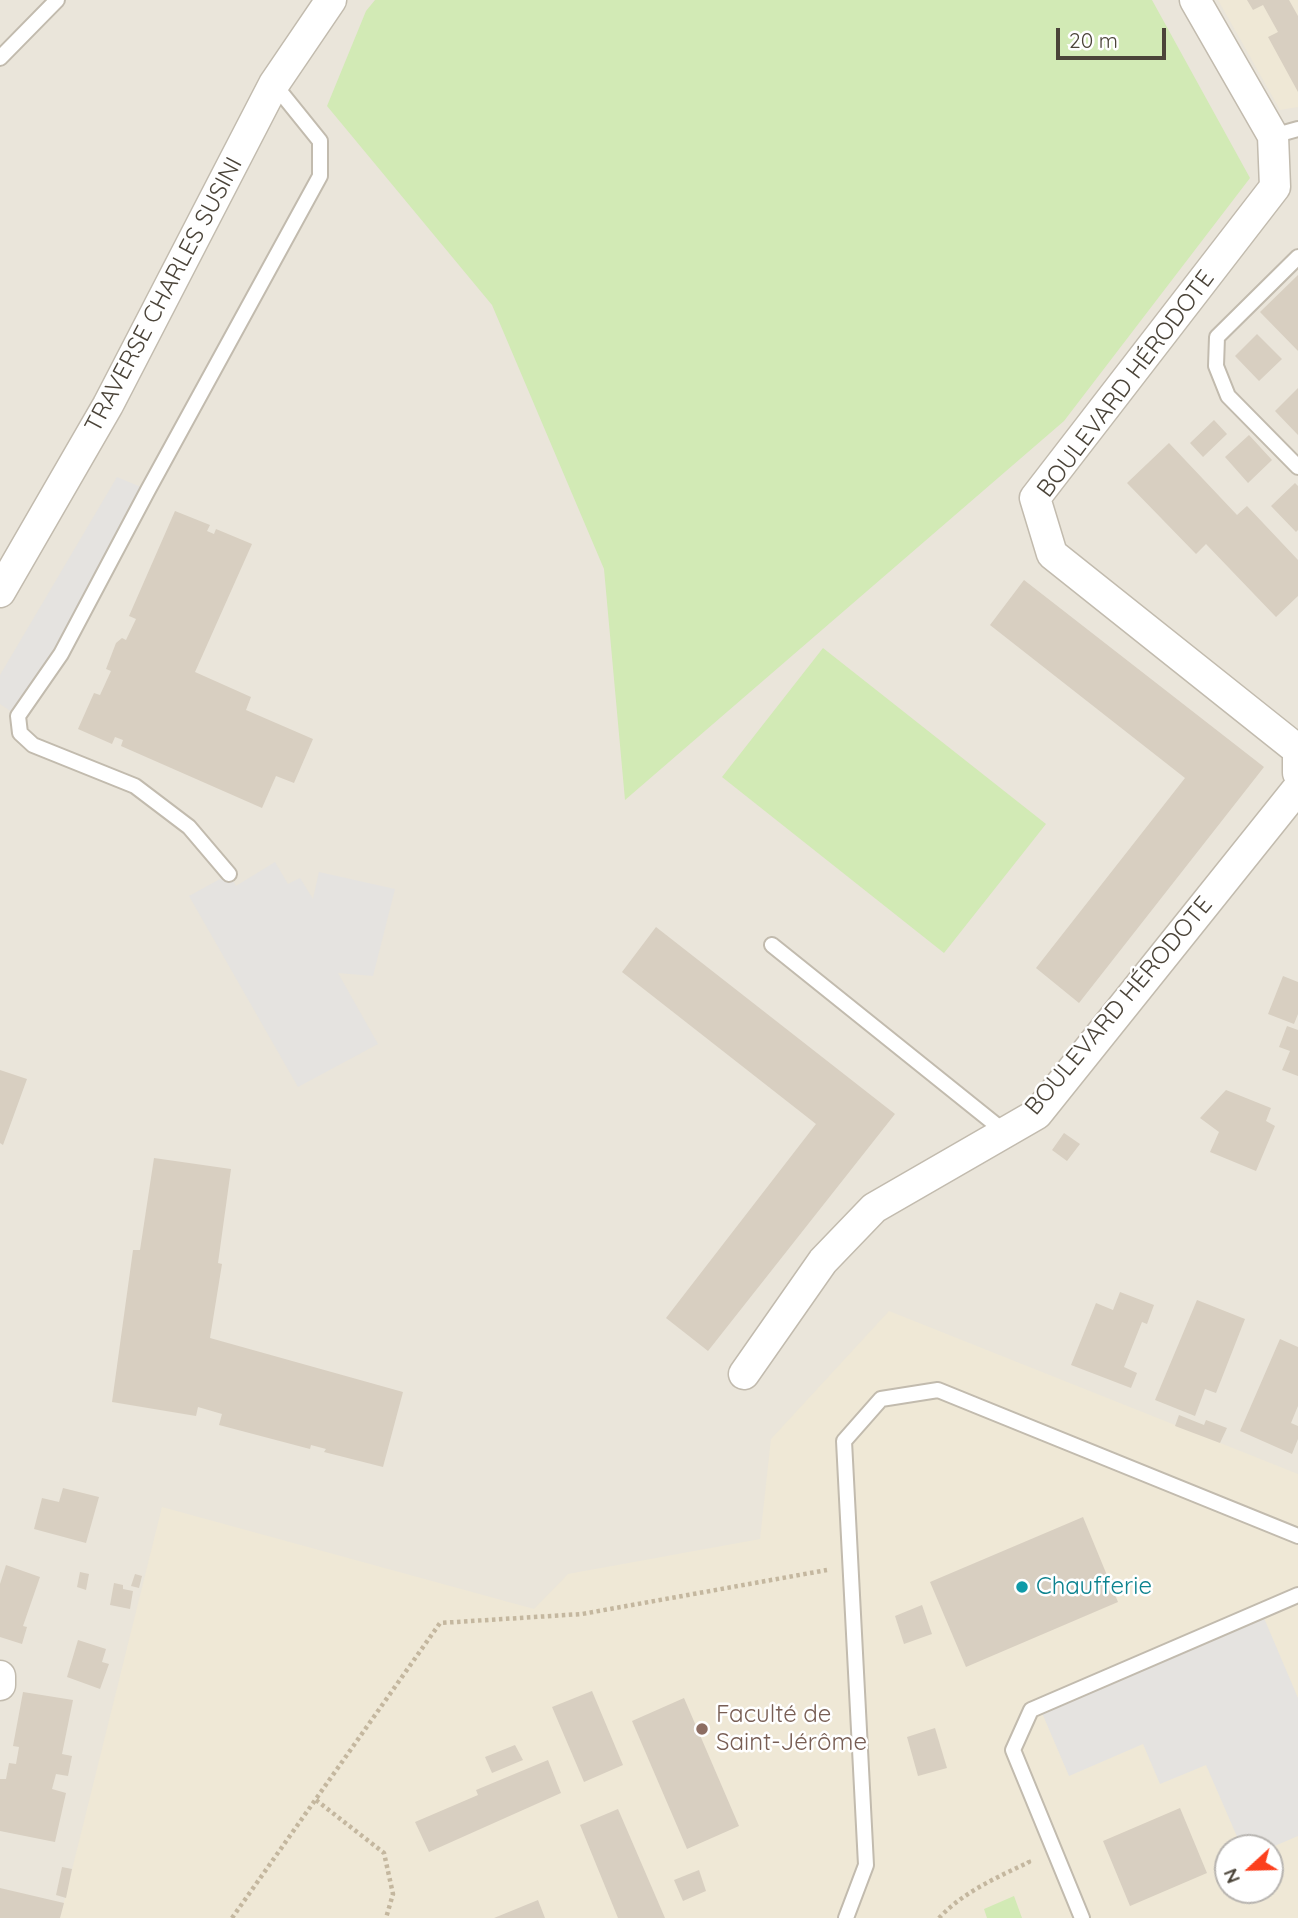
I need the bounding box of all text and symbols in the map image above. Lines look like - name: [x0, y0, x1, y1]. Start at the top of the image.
- scale bar: [1060, 14, 1170, 58]
- text: 20 m: [1069, 27, 1118, 53]
- street label: TRAVERSE CHARLES SUSINI: [79, 152, 249, 438]
- street label: BOULEVARD HÉRODOTE: [1031, 265, 1221, 503]
- street label: BOULEVARD HÉRODOTE: [1019, 891, 1219, 1121]
- place label: Chaufferie: [1036, 1573, 1152, 1601]
- marker: Chaufferie: [1014, 1579, 1030, 1595]
- place label: Faculté de Saint-Jérôme: [716, 1701, 867, 1757]
- marker: Faculté de Saint-Jérôme: [694, 1721, 710, 1737]
- north arrow: [1214, 1834, 1284, 1904]
- text: N: [1218, 1865, 1245, 1887]

